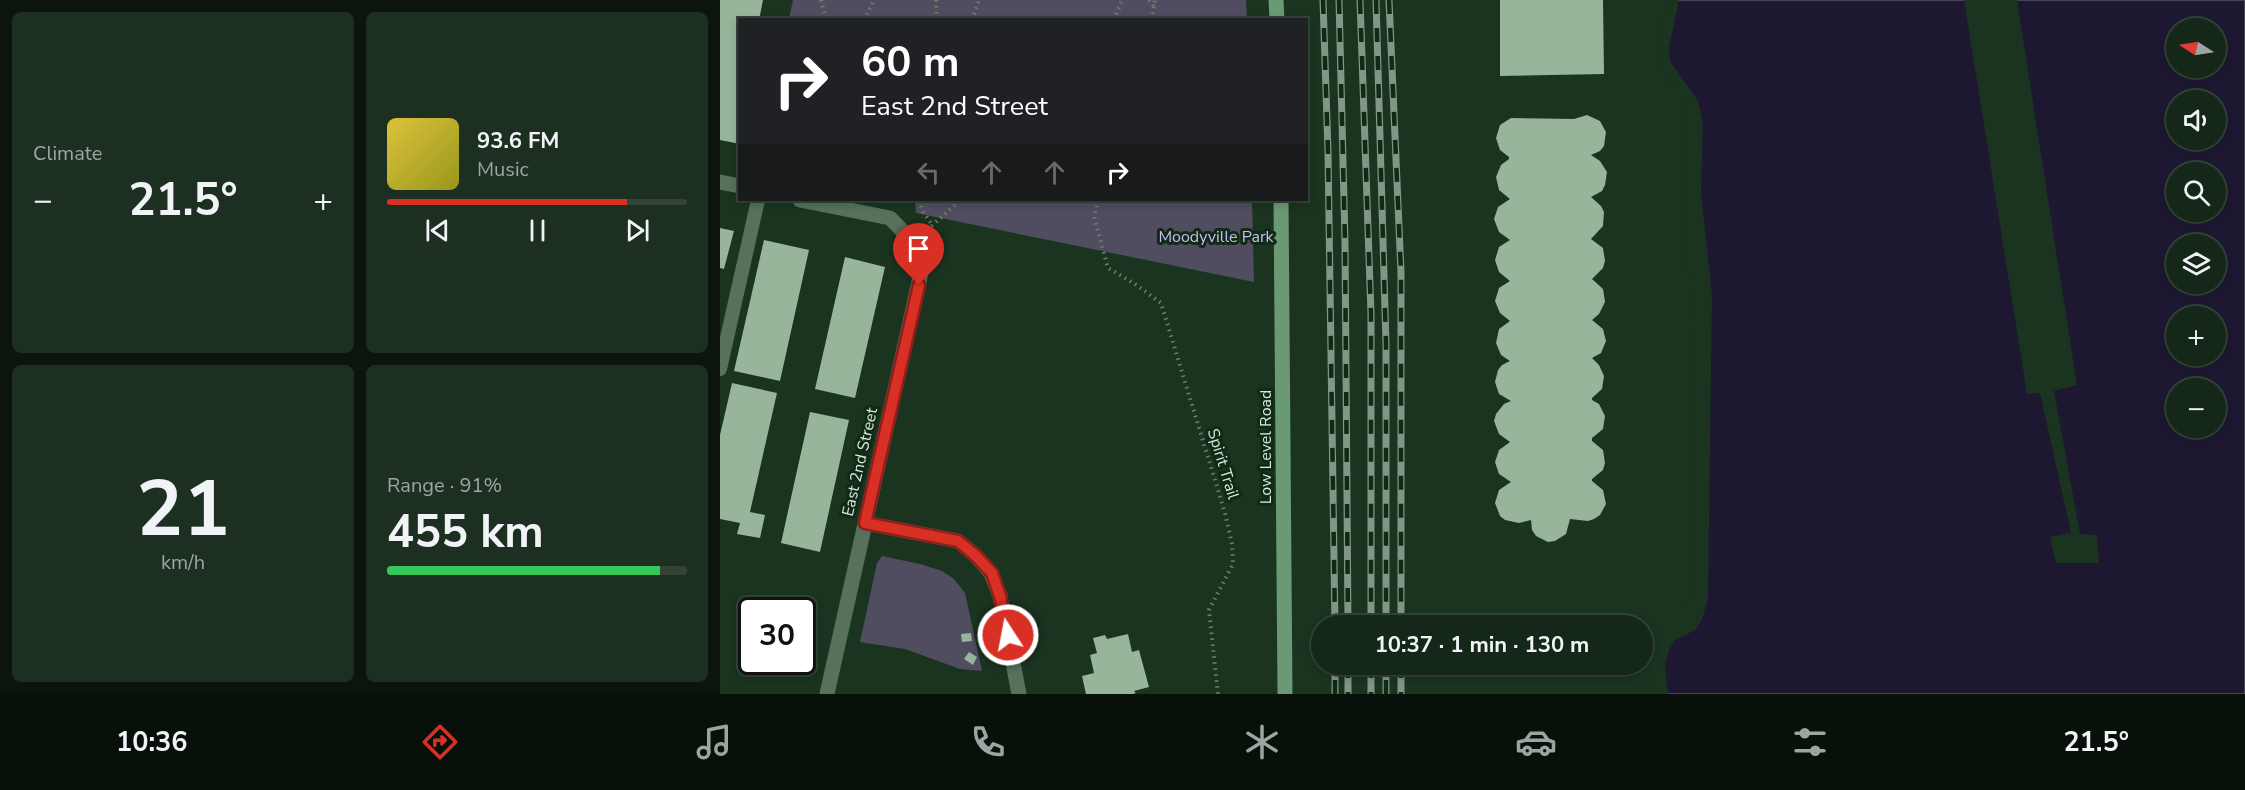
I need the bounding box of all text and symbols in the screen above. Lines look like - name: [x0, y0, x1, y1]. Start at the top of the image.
- north arrow: [2166, 18, 2226, 78]
- map controls: [2166, 18, 2226, 438]
- text: 60 m: [861, 34, 960, 91]
- icon: right: [762, 42, 840, 120]
- text: East 2nd Street: [861, 88, 1048, 125]
- button: sound: [2166, 90, 2226, 150]
- text: 93.6 FM: [477, 126, 559, 156]
- text: Climate: [33, 140, 102, 167]
- text: Music: [477, 156, 529, 183]
- icon: left: [912, 156, 945, 189]
- icon: ahead: [975, 156, 1008, 189]
- icon: ahead: [1038, 156, 1071, 189]
- icon: right: [1101, 156, 1134, 189]
- button: search: [2166, 162, 2226, 222]
- text: 21.5°: [128, 170, 238, 231]
- text: −: [33, 178, 53, 223]
- text: +: [313, 178, 333, 223]
- icon: previous: [421, 214, 454, 247]
- icon: pause: [521, 214, 554, 247]
- icon: next: [621, 214, 654, 247]
- pin: [893, 223, 944, 285]
- park label: Moodyville Park: [1158, 226, 1275, 248]
- icon: arrive: [902, 232, 935, 265]
- button: layers: [2166, 234, 2226, 294]
- button: +: [2166, 306, 2226, 366]
- button: −: [2166, 378, 2226, 438]
- street label: Low Level Road: [1255, 390, 1277, 504]
- street label: East 2nd Street: [837, 405, 883, 518]
- street label: Spirit Trail: [1202, 426, 1244, 502]
- text: 21: [136, 456, 230, 563]
- text: Range · 91%: [387, 472, 502, 499]
- text: 455 km: [387, 502, 544, 563]
- text: km/h: [161, 549, 205, 576]
- speed limit sign: 30: [738, 597, 816, 675]
- position arrow: [976, 603, 1040, 667]
- text: 10:37 · 1 min · 130 m: [1375, 630, 1589, 660]
- icon: directions: [419, 721, 461, 763]
- icon: music: [693, 721, 735, 763]
- icon: phone: [967, 721, 1009, 763]
- icon: climate: [1241, 721, 1283, 763]
- icon: car: [1515, 721, 1557, 763]
- icon: filters: [1789, 721, 1831, 763]
- text: 10:36: [116, 724, 187, 761]
- text: 21.5°: [2063, 724, 2129, 761]

